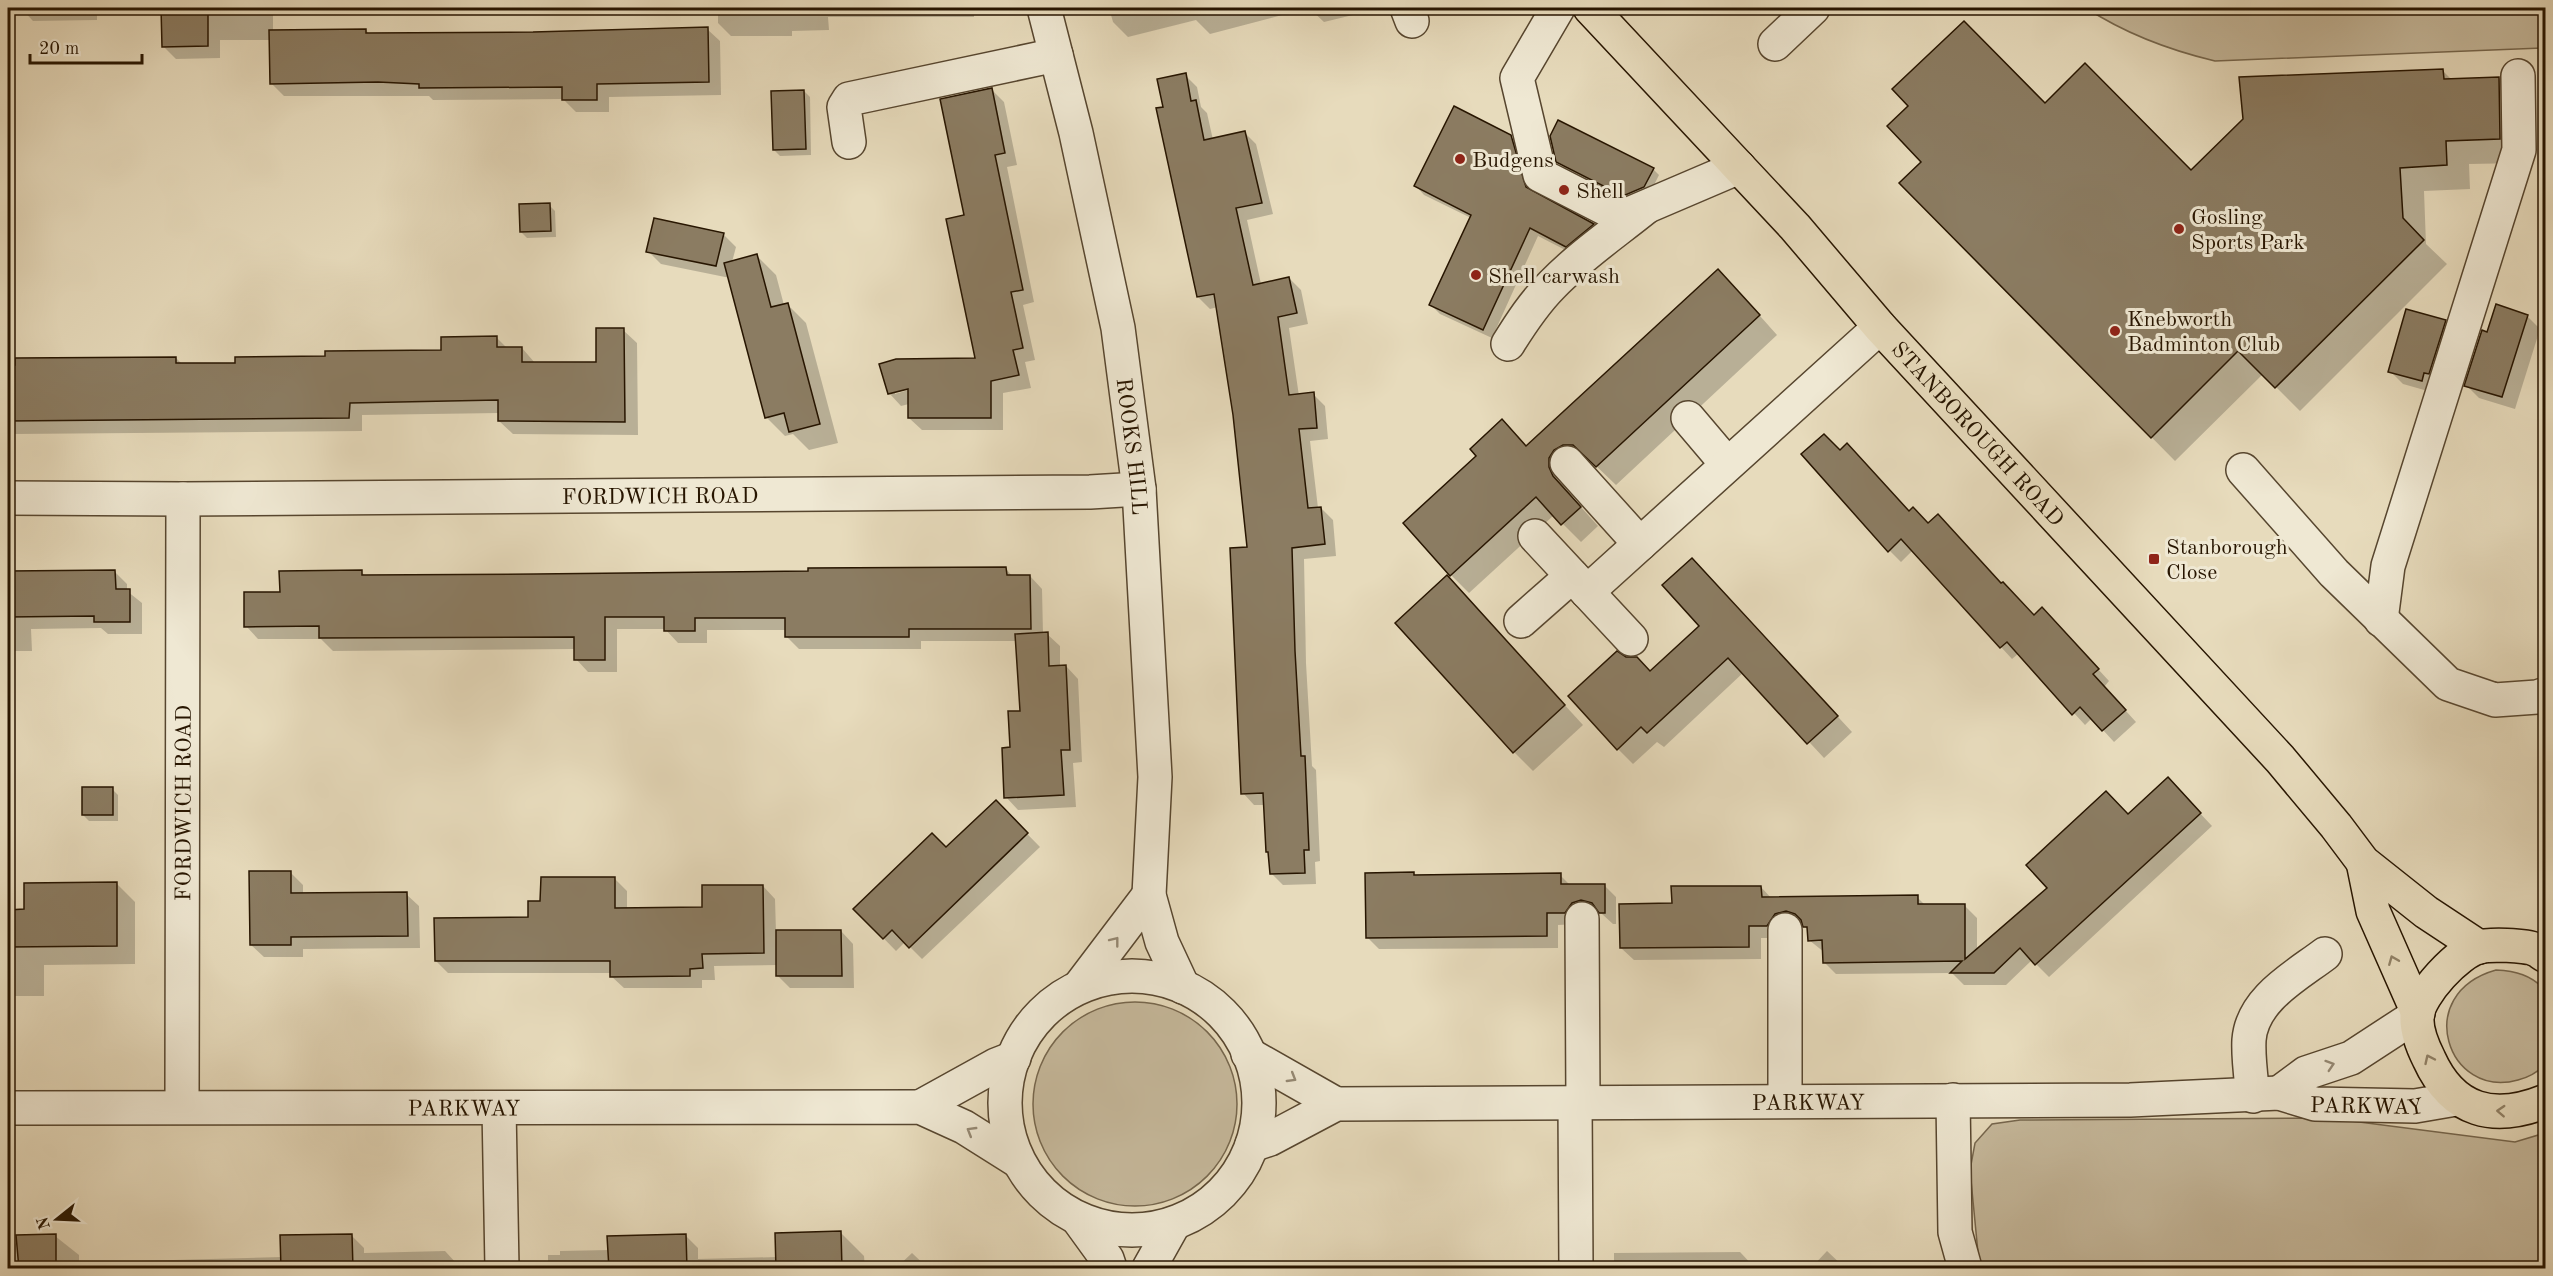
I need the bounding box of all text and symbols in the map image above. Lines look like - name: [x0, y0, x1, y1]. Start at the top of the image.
- scale bar: [30, 27, 142, 65]
- text: 20 m: [39, 40, 79, 58]
- place label: Budgens: [1472, 150, 1554, 172]
- marker: Budgens: [1453, 152, 1467, 166]
- place label: Shell: [1576, 181, 1624, 203]
- marker: Shell: [1557, 183, 1571, 197]
- place label: Gosling Sports Park: [2191, 207, 2305, 254]
- marker: Gosling Sports Park: [2172, 222, 2186, 236]
- place label: Shell carwash: [1488, 266, 1620, 288]
- marker: Shell carwash: [1469, 268, 1483, 282]
- place label: Knebworth Badminton Club: [2127, 309, 2280, 356]
- marker: Knebworth Badminton Club: [2108, 324, 2122, 338]
- street label: STANBOROUGH ROAD: [1887, 338, 2067, 531]
- street label: ROOKS HILL: [1112, 377, 1149, 516]
- street label: FORDWICH ROAD: [562, 486, 758, 509]
- place label: Stanborough Close: [2166, 537, 2288, 584]
- marker: Stanborough Close: [2147, 552, 2161, 566]
- street label: FORDWICH ROAD: [173, 705, 196, 901]
- one-way arrow: [1108, 937, 1119, 948]
- one-way arrow: [2388, 955, 2400, 966]
- one-way arrow: [2424, 1054, 2436, 1065]
- one-way arrow: [2324, 1060, 2335, 1072]
- one-way arrow: [1286, 1070, 1296, 1082]
- street label: PARKWAY: [1752, 1092, 1865, 1115]
- street label: PARKWAY: [2310, 1095, 2425, 1120]
- street label: PARKWAY: [407, 1098, 521, 1121]
- one-way arrow: [2496, 1104, 2505, 1117]
- one-way arrow: [967, 1126, 977, 1138]
- north arrow: [27, 1189, 87, 1249]
- text: N: [35, 1214, 54, 1231]

